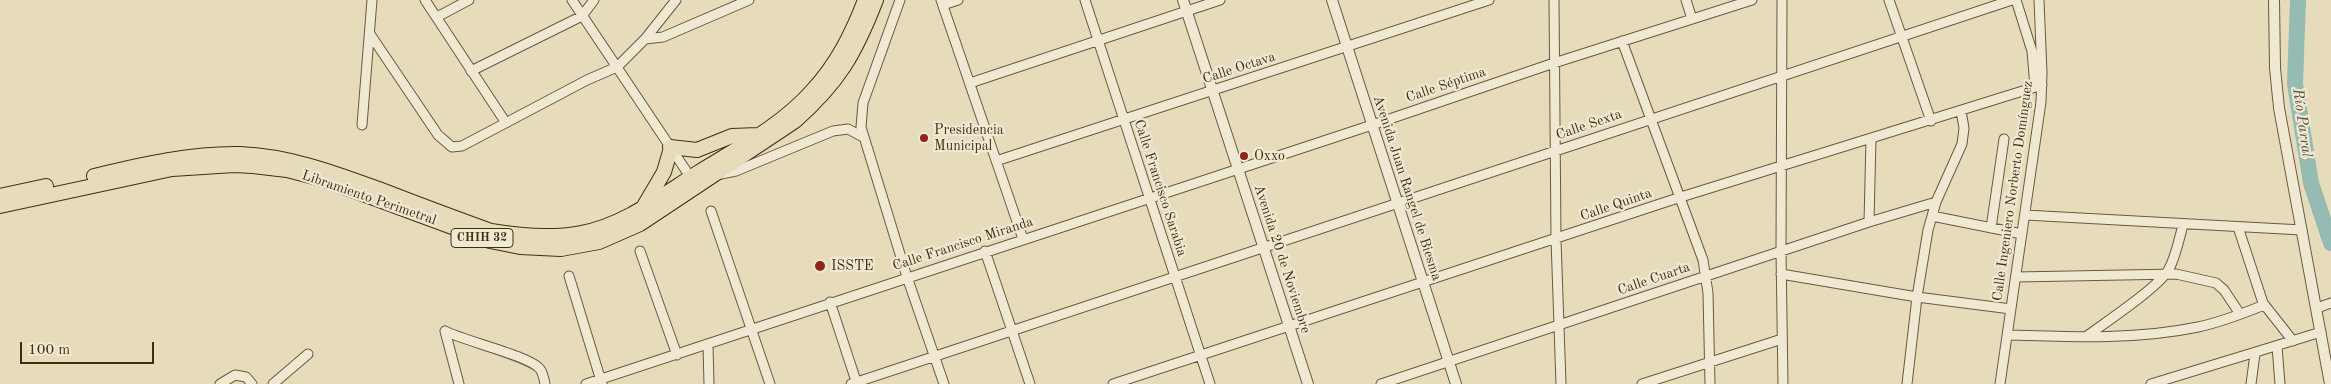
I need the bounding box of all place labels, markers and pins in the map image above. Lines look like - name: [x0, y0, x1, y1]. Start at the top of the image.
- place label: Presidencia Municipal: [934, 122, 1004, 154]
- marker: Presidencia Municipal: [918, 132, 930, 144]
- place label: Oxxo: [1254, 148, 1285, 164]
- marker: Oxxo: [1238, 150, 1250, 162]
- place label: ISSTE: [831, 258, 874, 274]
- marker: ISSTE: [813, 259, 827, 273]

